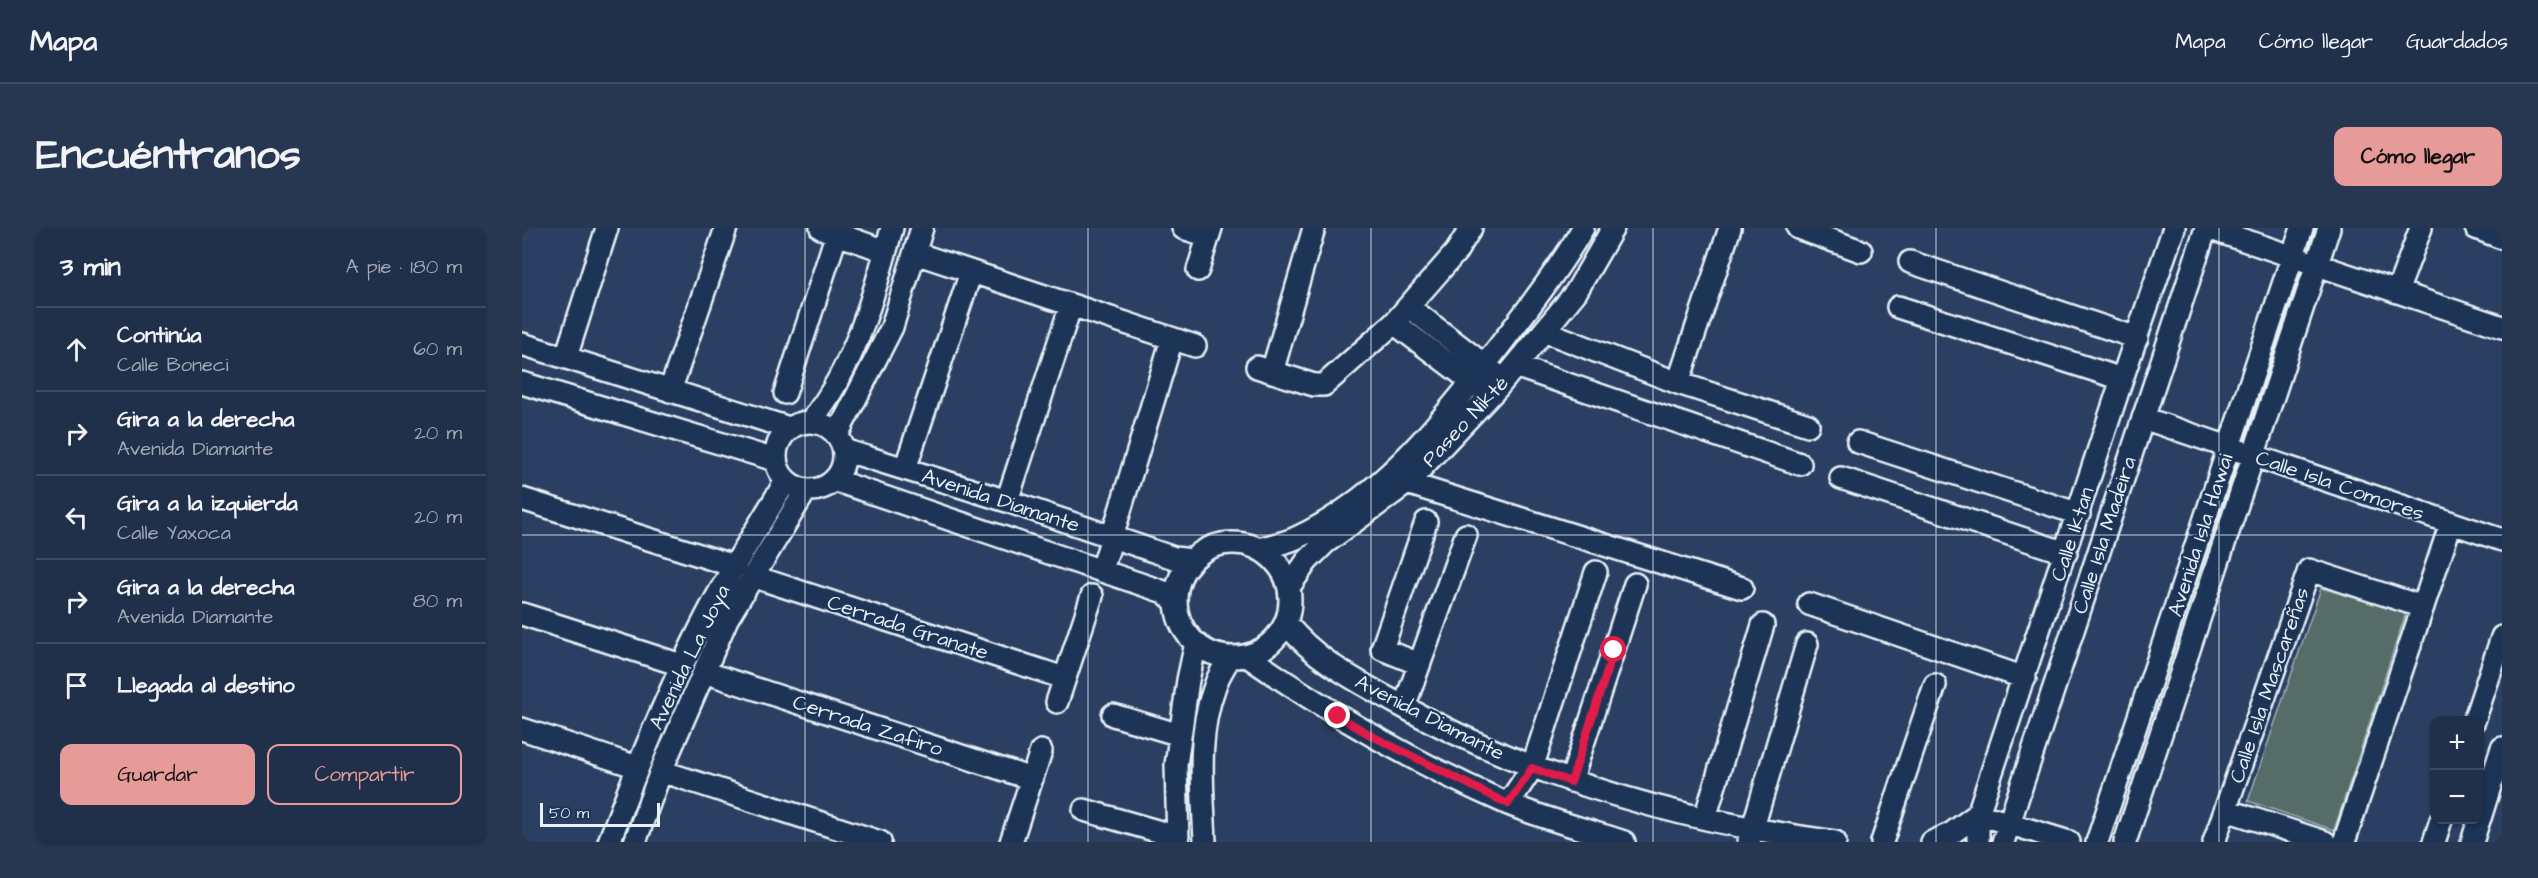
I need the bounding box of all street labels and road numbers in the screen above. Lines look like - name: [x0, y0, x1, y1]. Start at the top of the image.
- street label: Paseo Nikté: [1415, 369, 1515, 473]
- street label: Calle Isla Comores: [2252, 443, 2428, 528]
- street label: Avenida Isla Hawai: [2160, 450, 2240, 620]
- street label: Calle Isla Madeira: [2065, 453, 2144, 617]
- street label: Avenida Diamante: [918, 461, 1083, 540]
- street label: Calle Iktan: [2044, 483, 2101, 585]
- street label: Avenida La Joya: [642, 580, 739, 735]
- street label: Calle Isla Mascareñas: [2222, 583, 2317, 787]
- street label: Cerrada Granate: [824, 588, 992, 667]
- street label: Avenida Diamante: [1350, 667, 1509, 768]
- street label: Cerrada Zafiro: [789, 688, 947, 763]

